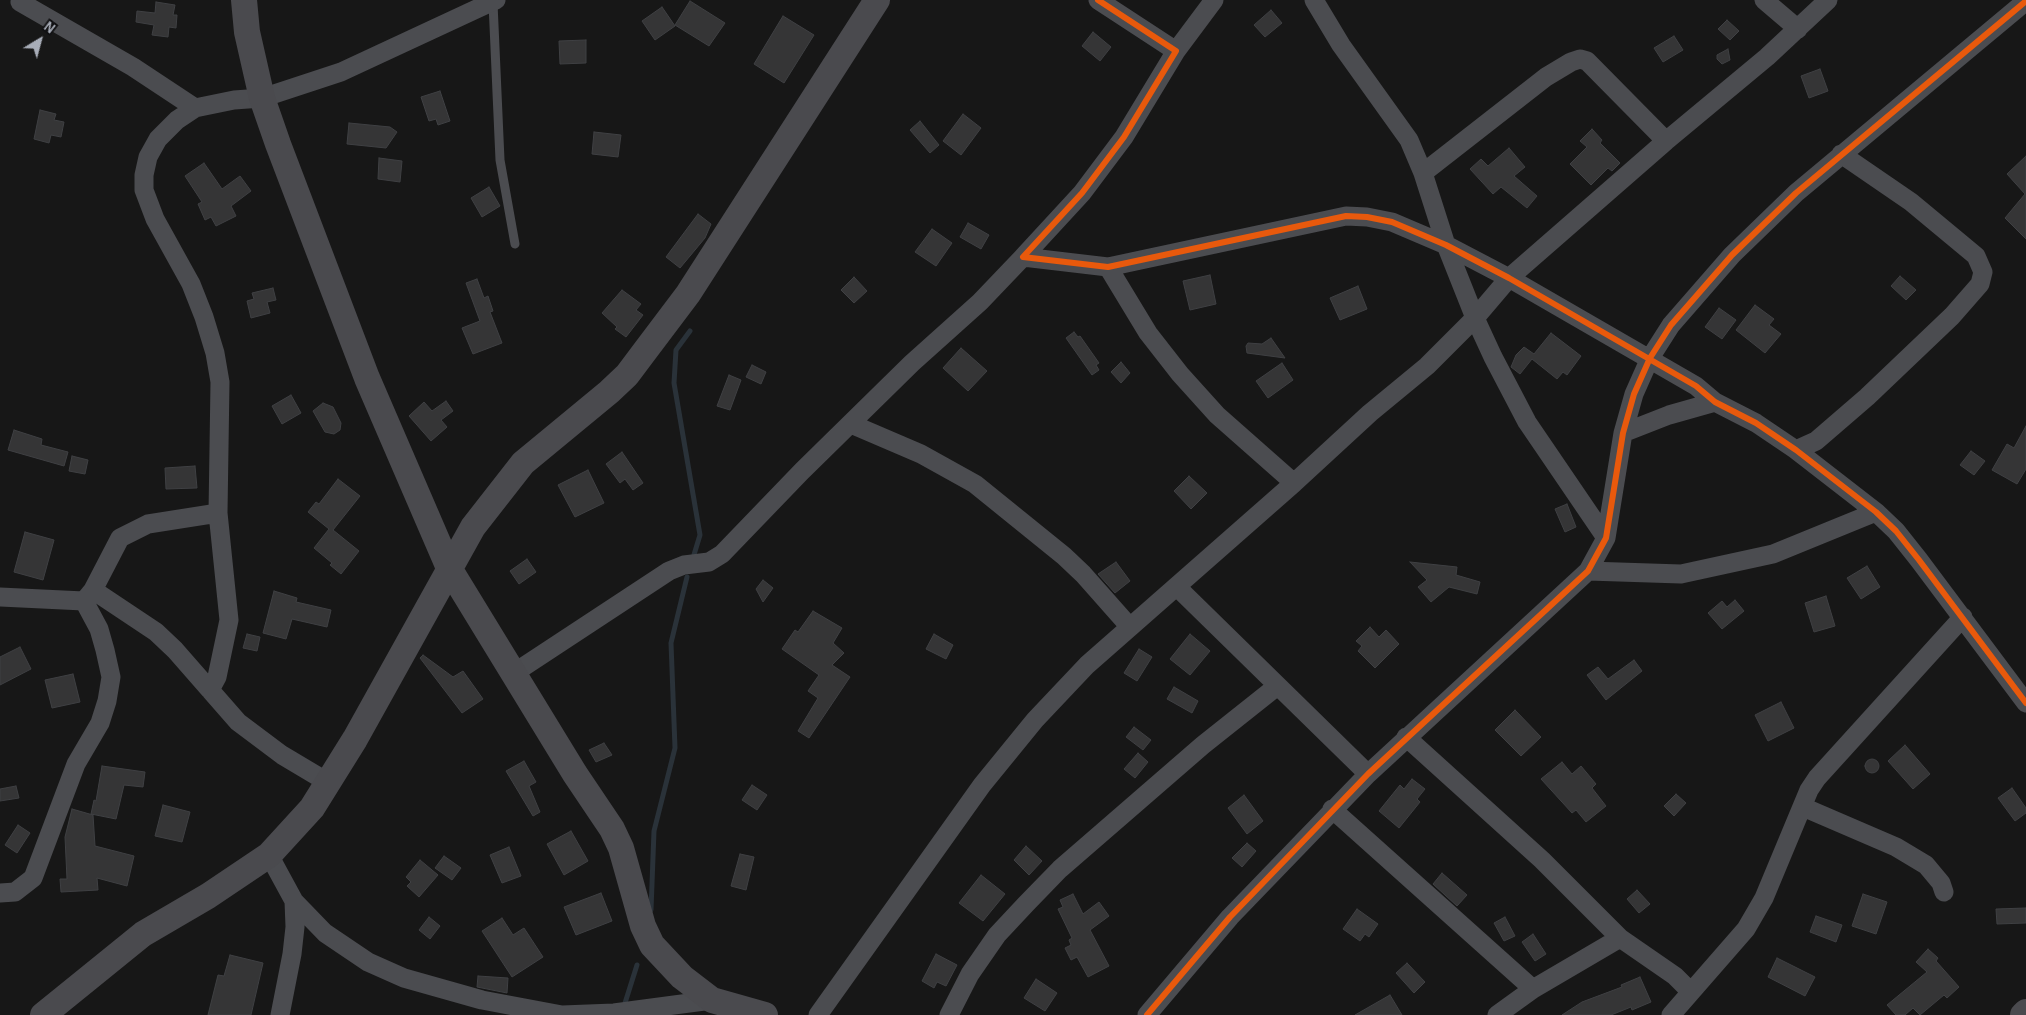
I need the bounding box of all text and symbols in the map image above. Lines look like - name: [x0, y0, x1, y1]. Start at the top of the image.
- north arrow: [15, 15, 65, 65]
- text: N: [41, 19, 57, 37]

